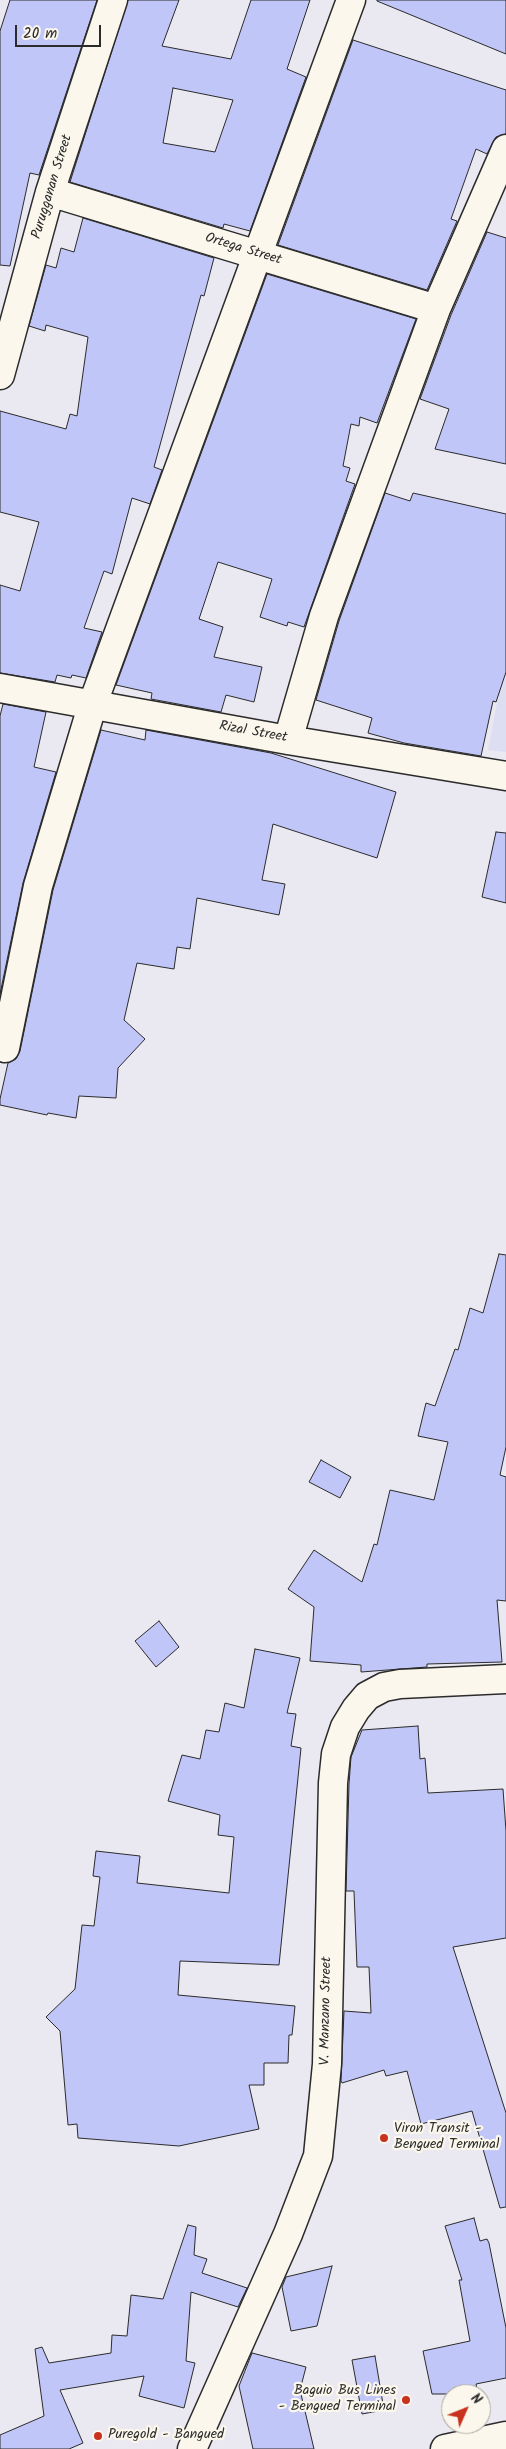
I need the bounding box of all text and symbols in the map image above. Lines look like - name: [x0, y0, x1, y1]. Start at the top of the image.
- scale bar: [18, 15, 104, 47]
- text: 20 m: [23, 22, 57, 46]
- street label: Purugganan Street: [29, 133, 77, 241]
- street label: Ortega Street: [203, 230, 283, 270]
- street label: Rizal Street: [218, 719, 288, 747]
- street label: V. Manzano Street: [318, 1956, 336, 2066]
- place label: Viron Transit - Bengued Terminal: [394, 2122, 499, 2154]
- marker: Viron Transit - Bengued Terminal: [378, 2132, 390, 2144]
- place label: Baguio Bus Lines - Bengued Terminal: [279, 2384, 396, 2416]
- north arrow: [441, 2384, 491, 2434]
- text: N: [465, 2388, 487, 2410]
- marker: Baguio Bus Lines - Bengued Terminal: [400, 2394, 412, 2406]
- place label: Puregold - Bangued: [108, 2428, 224, 2444]
- marker: Puregold - Bangued: [92, 2430, 104, 2442]

